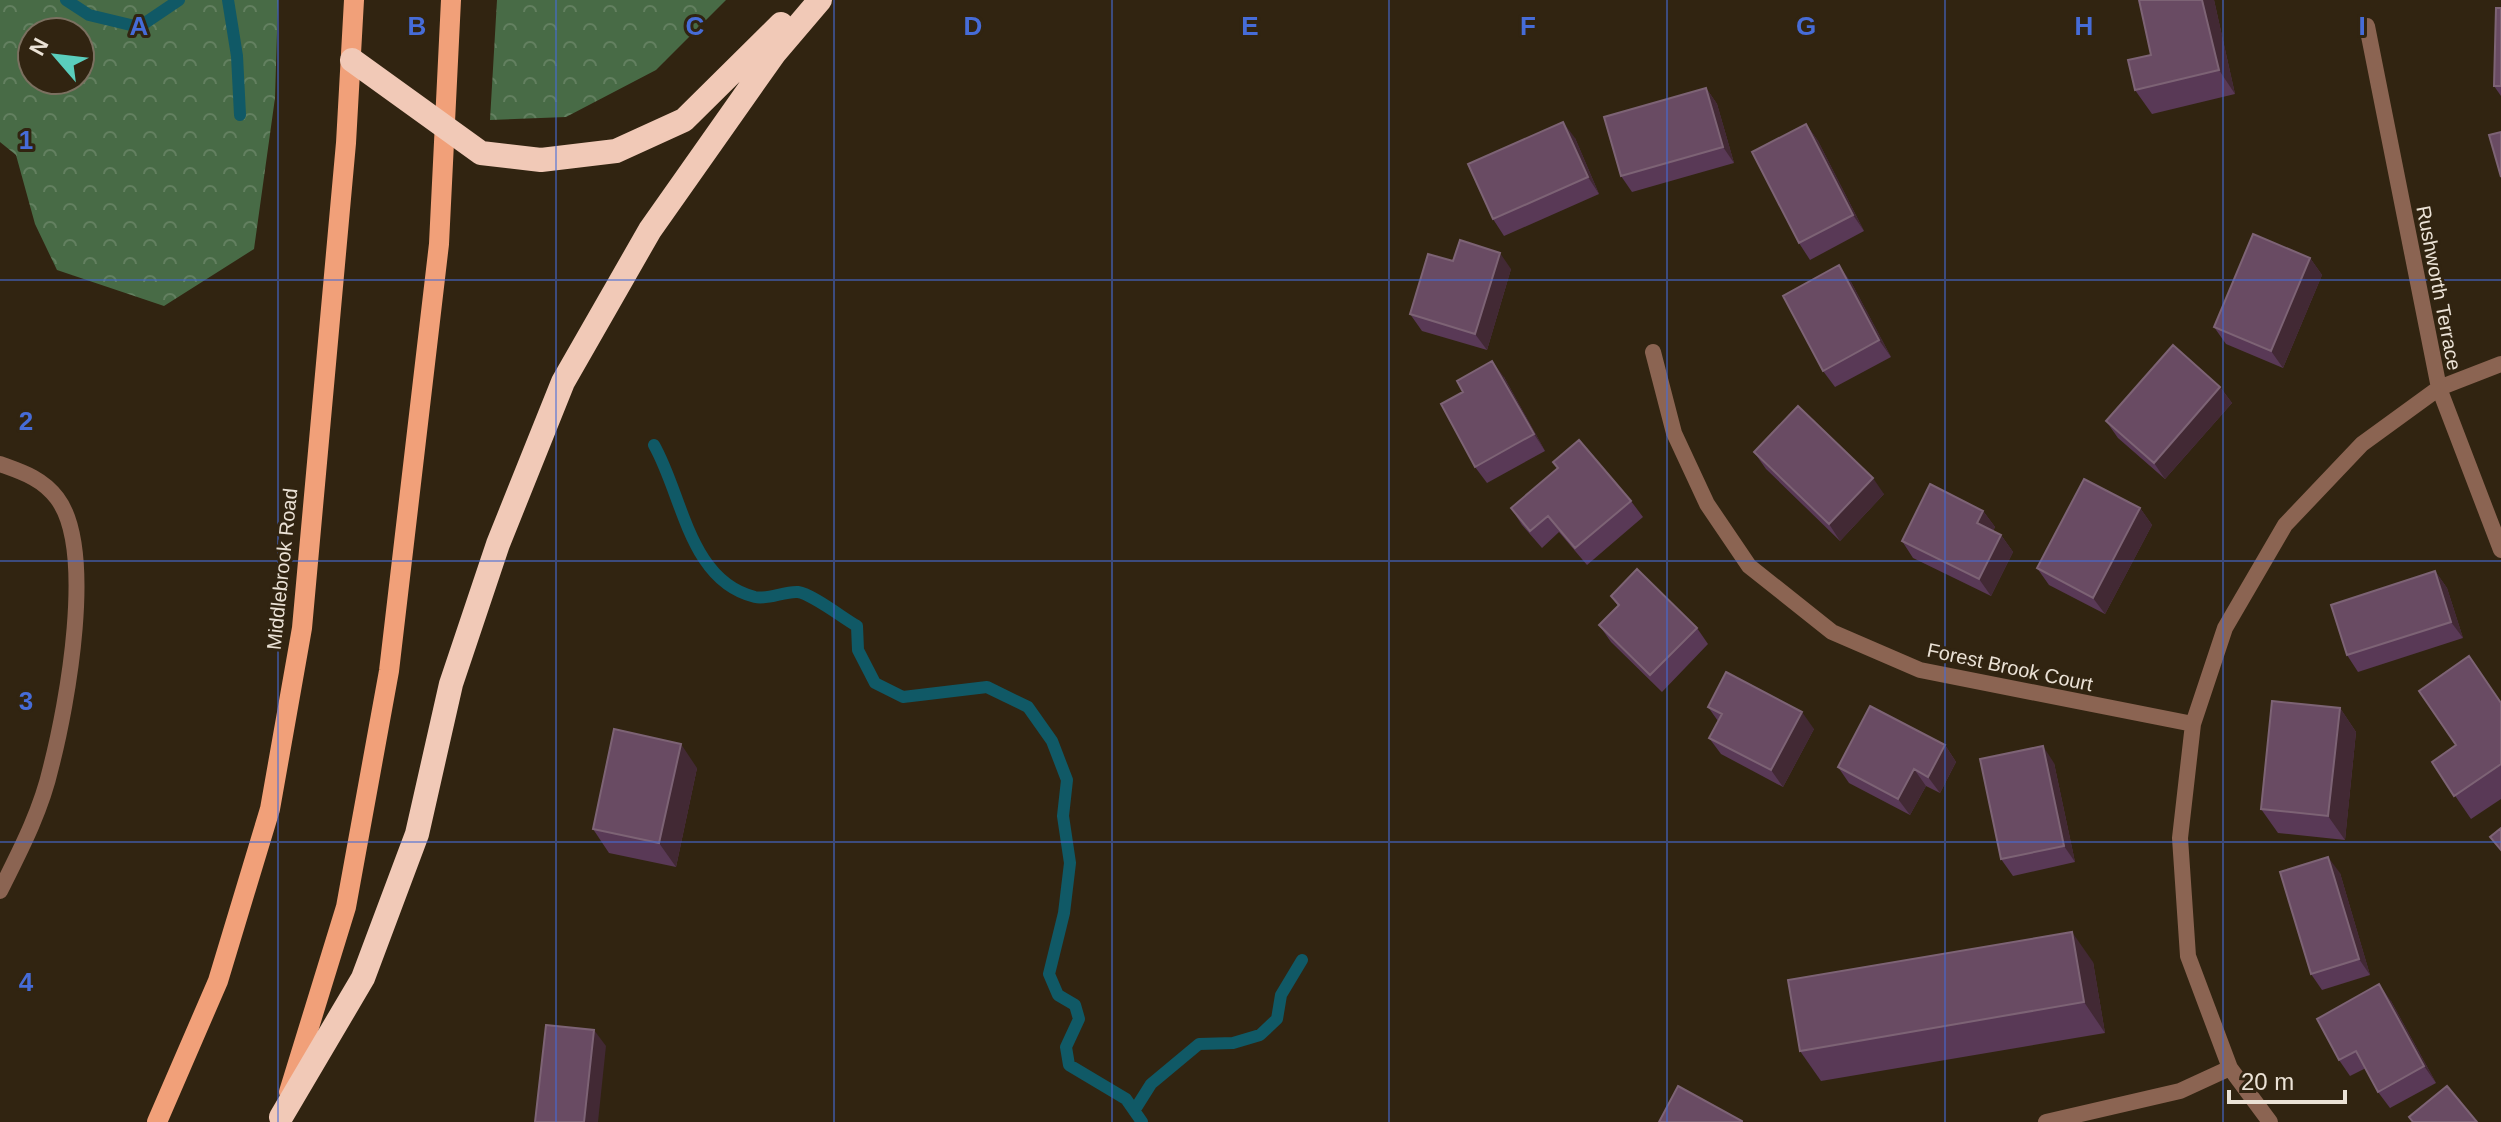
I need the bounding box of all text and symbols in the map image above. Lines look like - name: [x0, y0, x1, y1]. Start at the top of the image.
- text: A: [130, 11, 149, 41]
- text: B: [408, 11, 426, 41]
- text: C: [686, 11, 705, 41]
- text: D: [964, 11, 982, 41]
- text: E: [1241, 11, 1259, 41]
- text: F: [1520, 11, 1536, 41]
- text: G: [1796, 11, 1816, 41]
- text: H: [2075, 11, 2093, 41]
- text: I: [2358, 11, 2366, 41]
- north arrow: [16, 16, 96, 96]
- text: N: [24, 34, 54, 60]
- text: 1: [19, 125, 33, 155]
- street label: Rushworth Terrace: [2412, 204, 2466, 372]
- text: 2: [19, 406, 33, 436]
- street label: Middlebrook Road: [263, 487, 301, 651]
- street label: Forest Brook Court: [1925, 639, 2095, 695]
- text: 3: [19, 686, 33, 716]
- text: 4: [19, 967, 34, 997]
- scale bar: [2229, 1054, 2345, 1104]
- text: 20 m: [2241, 1068, 2294, 1095]

